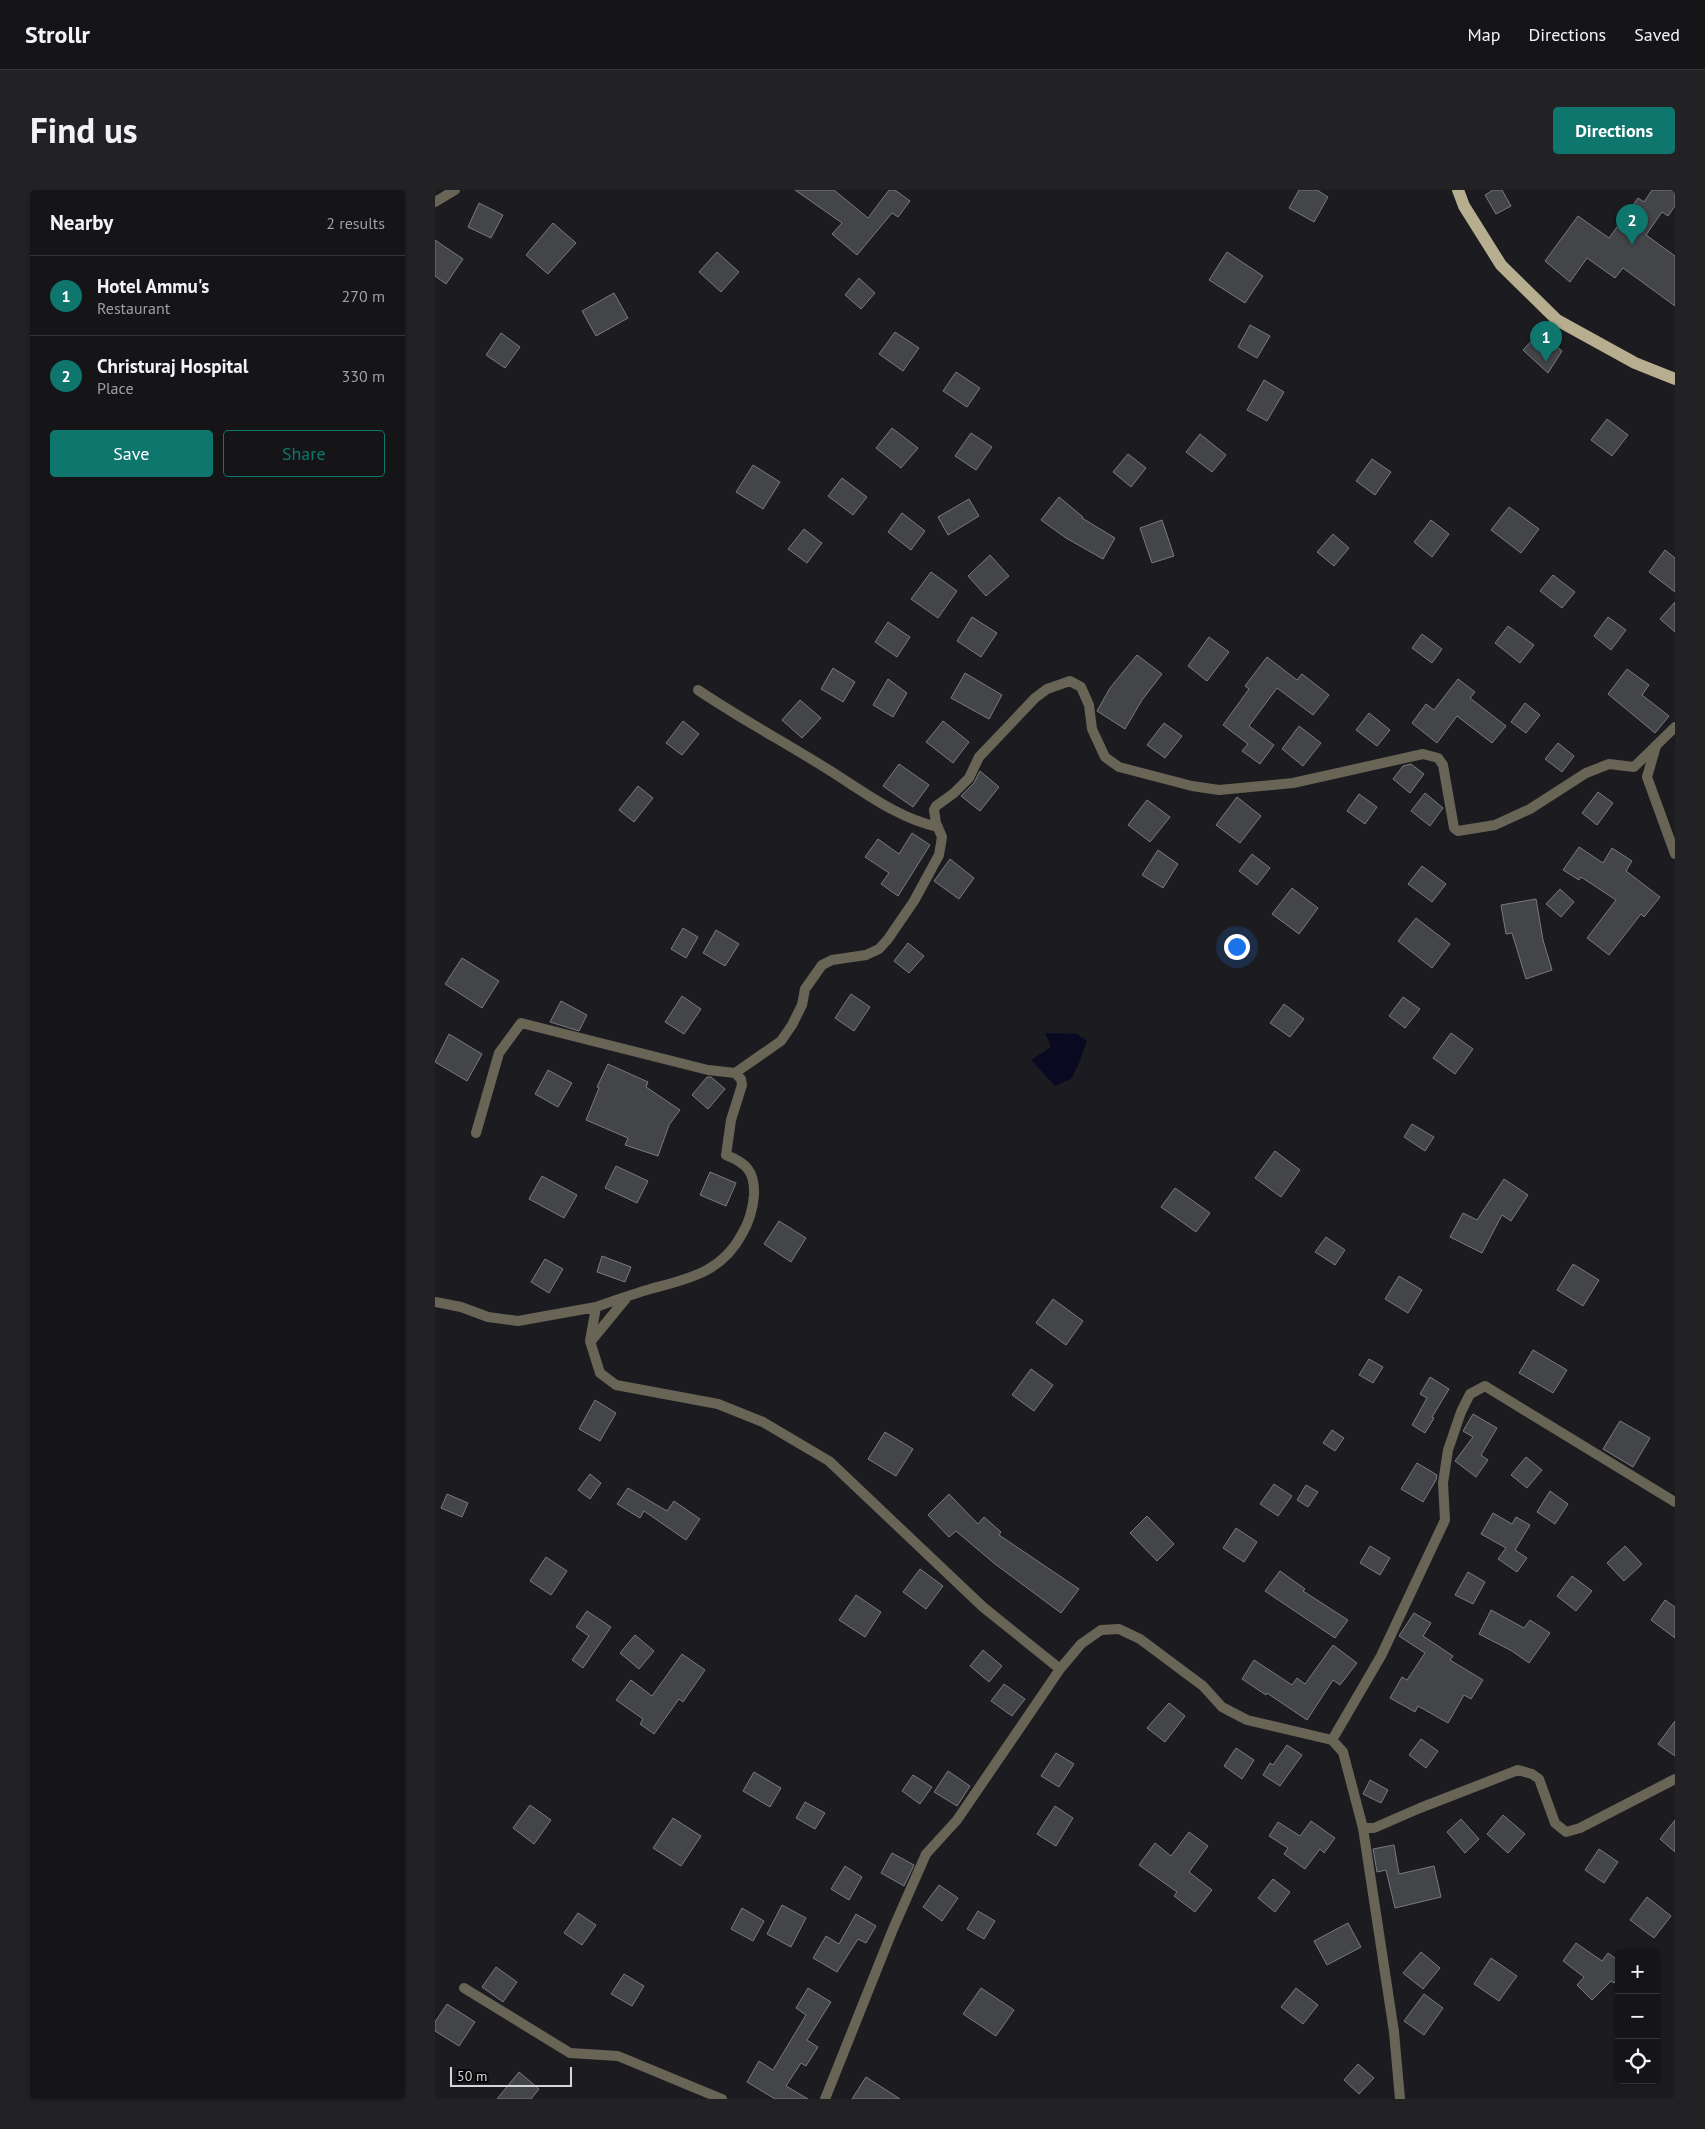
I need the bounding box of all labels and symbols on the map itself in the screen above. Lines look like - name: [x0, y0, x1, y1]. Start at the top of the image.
- pin: 2: [1616, 204, 1648, 245]
- pin: 1: [1530, 321, 1562, 362]
- your location: [1224, 934, 1250, 960]
- scale bar: [450, 2064, 573, 2087]

